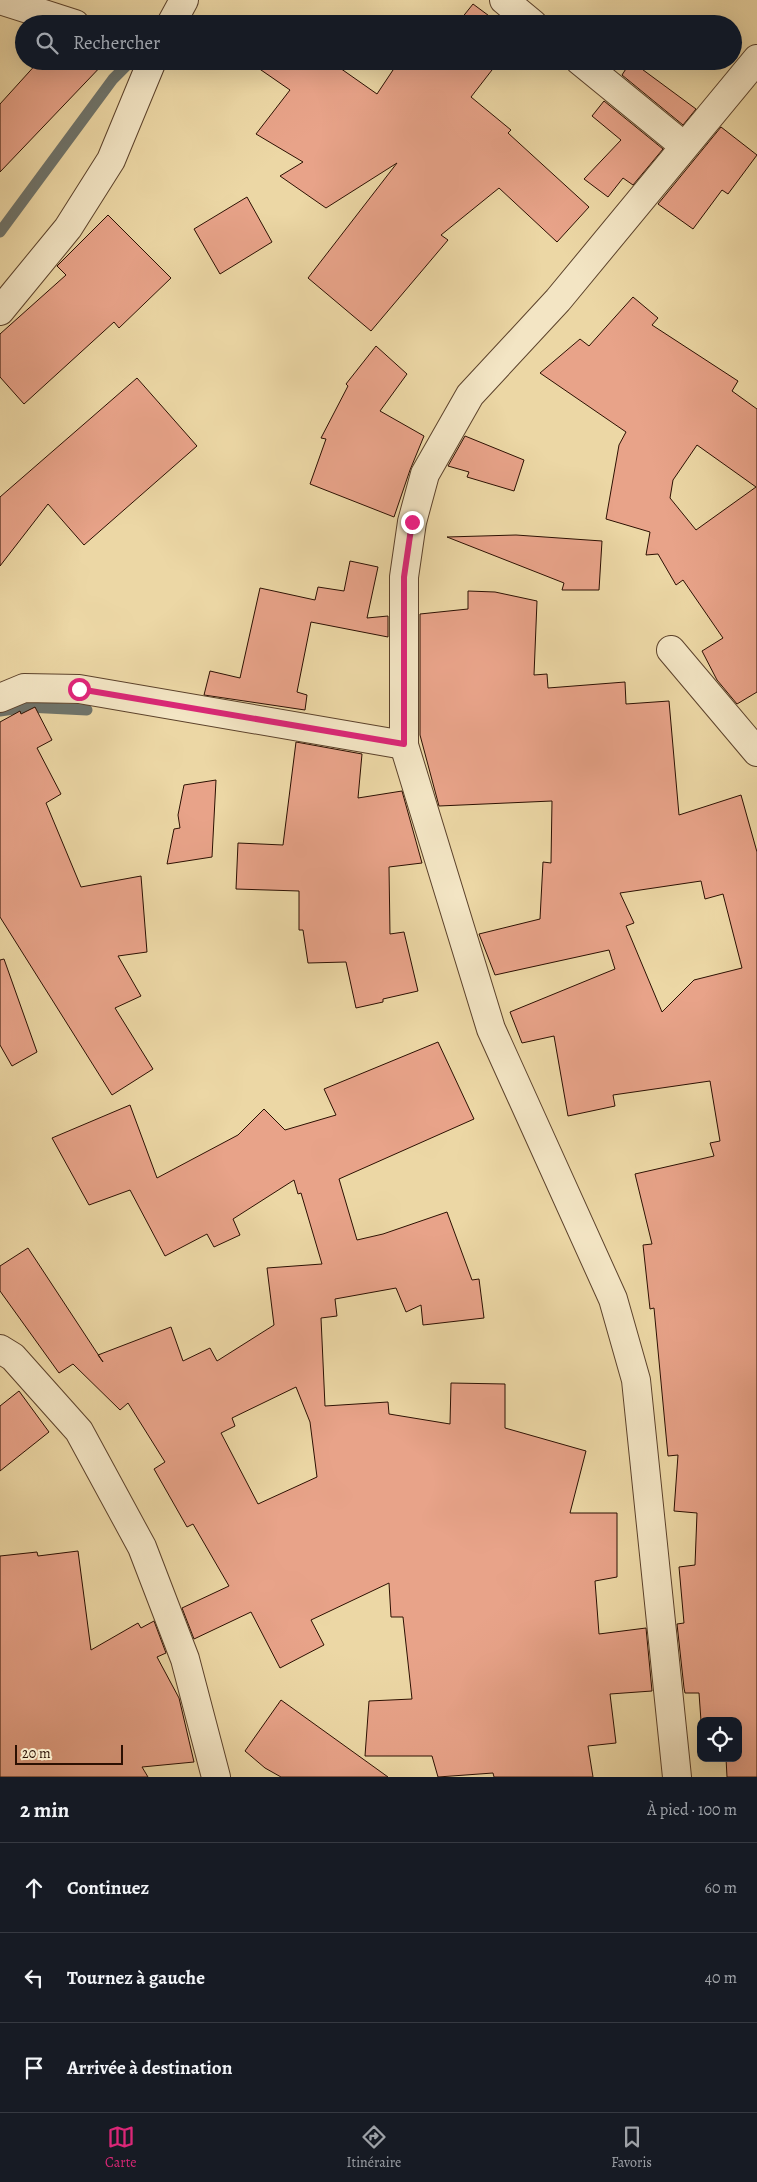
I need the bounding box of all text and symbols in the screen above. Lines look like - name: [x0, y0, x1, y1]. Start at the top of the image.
- search box: [15, 15, 742, 70]
- icon: search: [33, 29, 61, 57]
- text: Rechercher: [73, 30, 160, 56]
- route end: [401, 511, 424, 534]
- route start: [68, 678, 91, 701]
- map controls: [697, 1717, 742, 1762]
- button: locate: [697, 1717, 742, 1762]
- scale bar: [15, 1742, 122, 1765]
- text: 20 m: [22, 1744, 51, 1763]
- text: 2 min: [20, 1796, 69, 1824]
- text: À pied · 100 m: [647, 1799, 737, 1821]
- icon: ahead: [20, 1874, 48, 1902]
- text: Continuez: [67, 1875, 149, 1901]
- text: 60 m: [705, 1877, 737, 1899]
- icon: left: [20, 1964, 48, 1992]
- text: Tournez à gauche: [67, 1965, 205, 1991]
- text: 40 m: [705, 1967, 737, 1989]
- icon: arrive: [20, 2054, 48, 2082]
- text: Arrivée à destination: [67, 2055, 232, 2081]
- tab: Carte: [105, 2123, 137, 2172]
- tab: Itinéraire: [347, 2123, 401, 2172]
- tab: Favoris: [611, 2123, 652, 2172]

